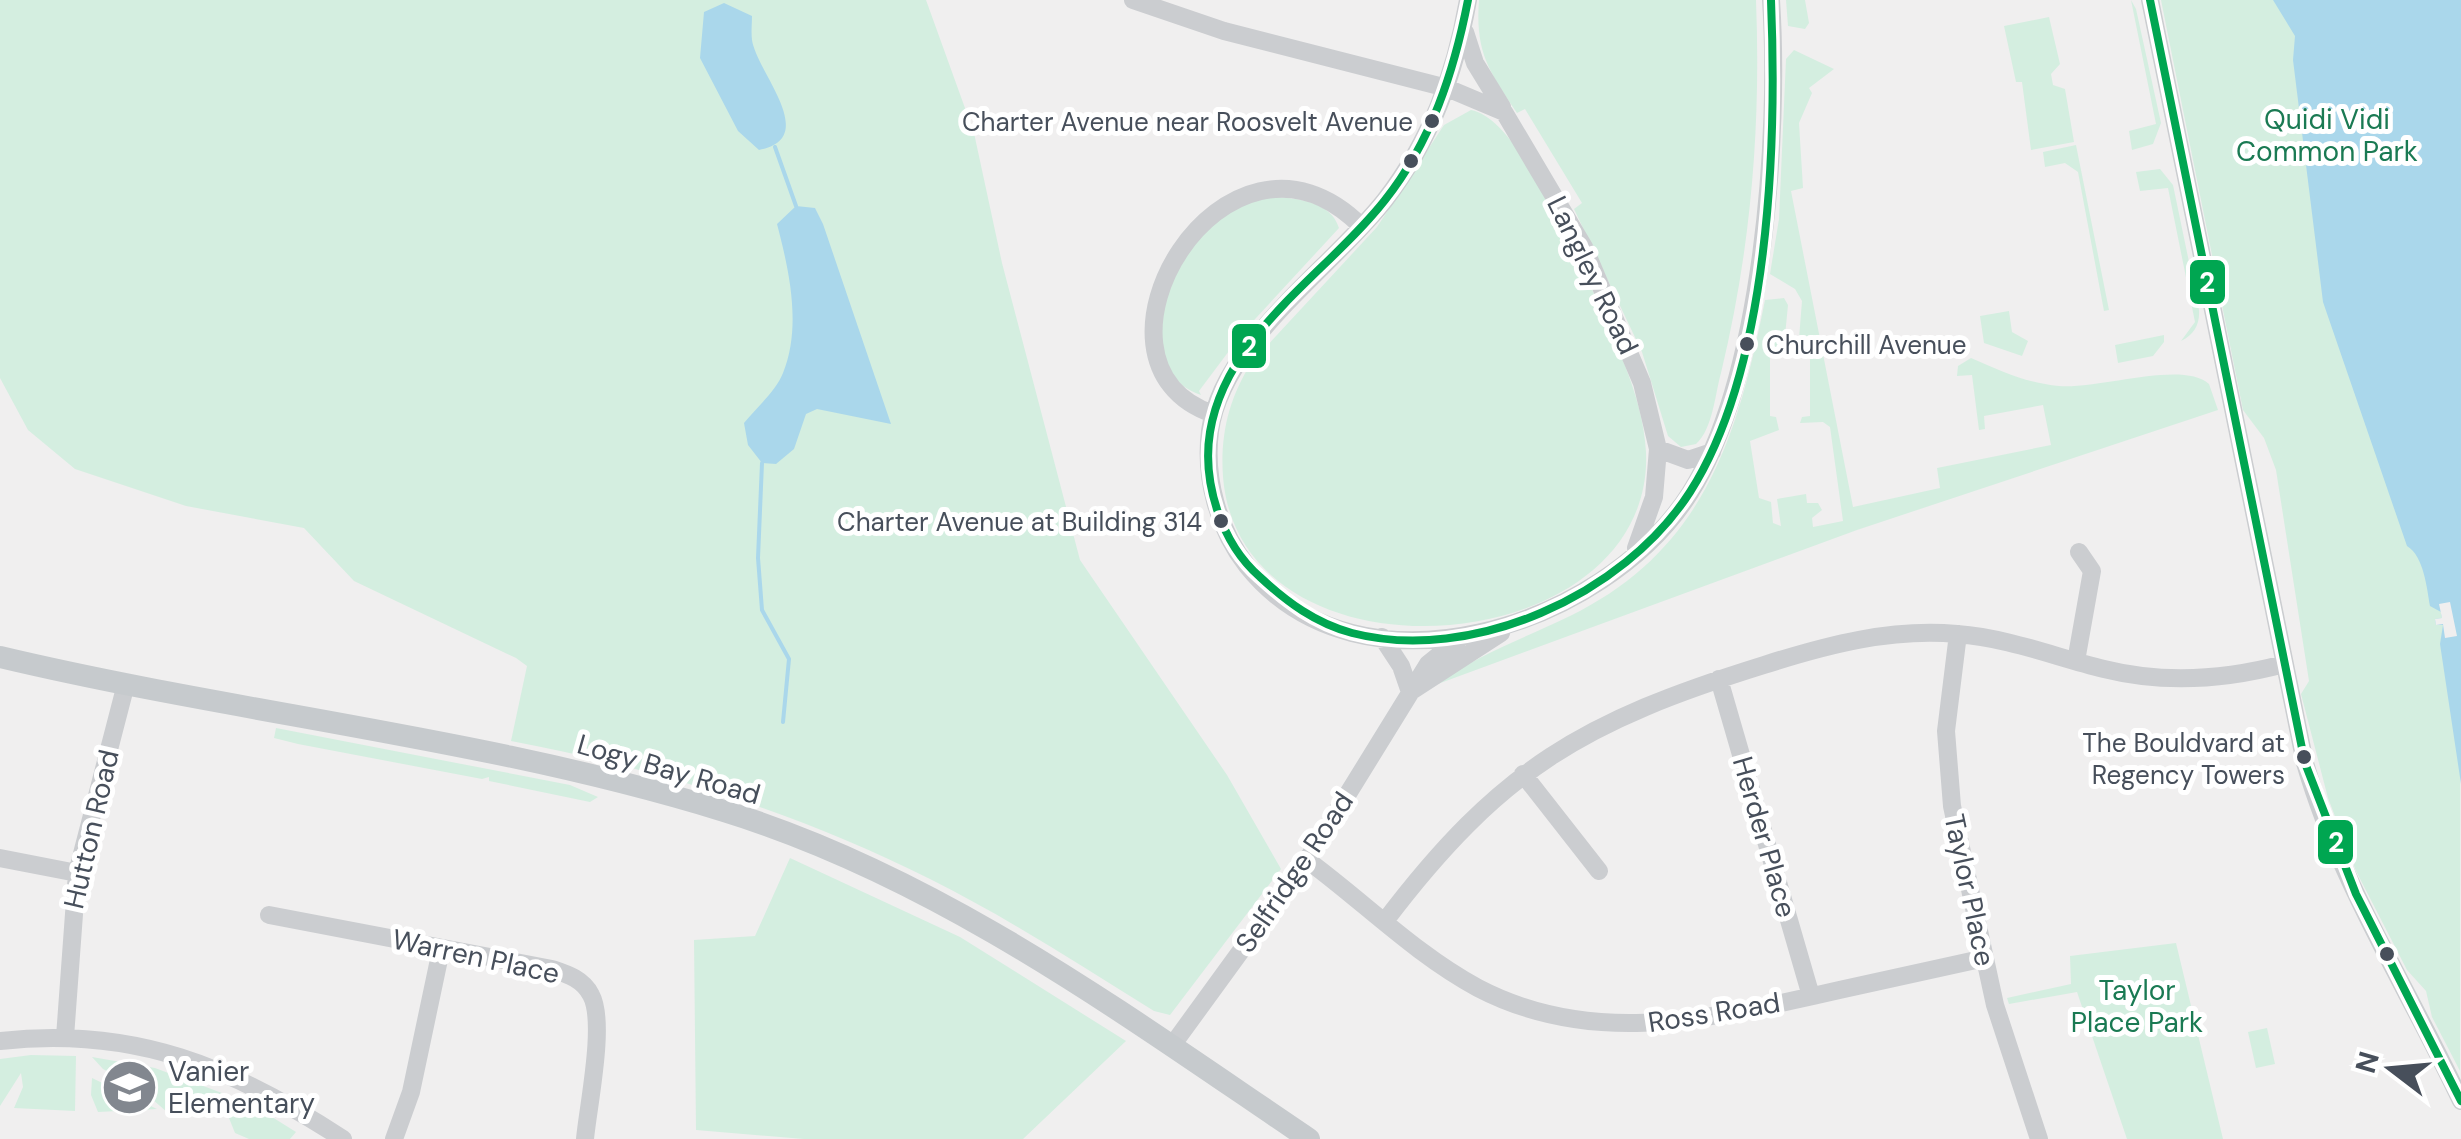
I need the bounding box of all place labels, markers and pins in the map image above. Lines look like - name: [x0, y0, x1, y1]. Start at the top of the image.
- place label: Charter Avenue near Roosvelt Avenue: [962, 105, 1413, 139]
- marker: Charter Avenue near Roosvelt Avenue: [1422, 111, 1442, 131]
- unlabelled marker: [1401, 151, 1421, 171]
- place label: Churchill Avenue: [1766, 328, 1967, 362]
- marker: Churchill Avenue: [1737, 334, 1757, 354]
- place label: Charter Avenue at Building 314: [837, 505, 1202, 539]
- marker: Charter Avenue at Building 314: [1211, 511, 1231, 531]
- place label: The Bouldvard at Regency Towers: [2082, 726, 2285, 792]
- marker: The Bouldvard at Regency Towers: [2294, 747, 2314, 767]
- unlabelled marker: [2377, 944, 2397, 964]
- place label: Vanier Elementary: [168, 1053, 315, 1122]
- school or university icon: Vanier Elementary: [99, 1057, 159, 1117]

